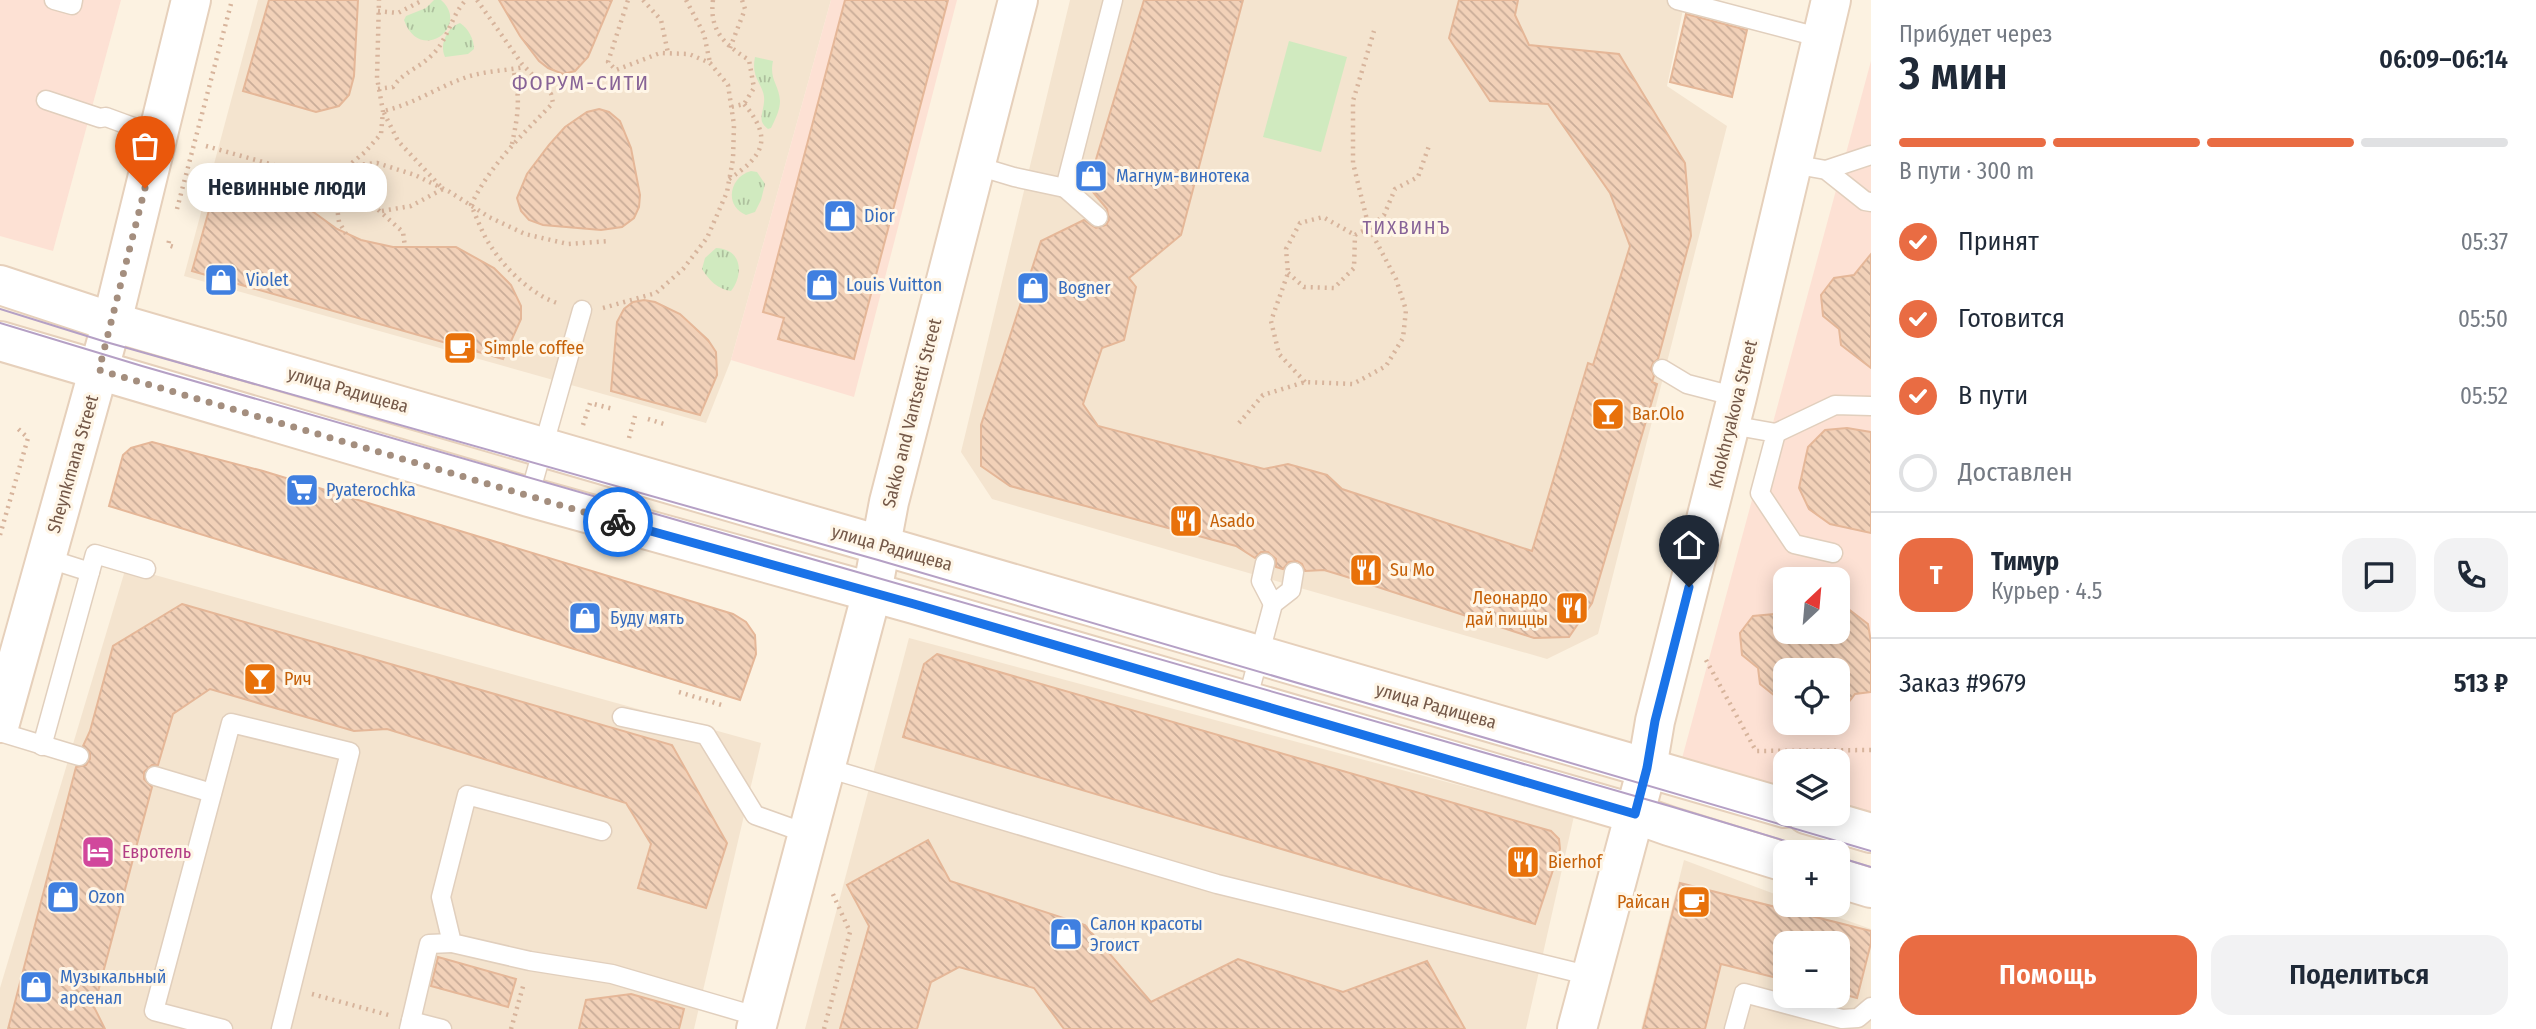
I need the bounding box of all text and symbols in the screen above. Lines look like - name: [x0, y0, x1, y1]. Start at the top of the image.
- text: Прибудет через: [1899, 20, 2052, 48]
- text: 06:09–06:14: [2379, 44, 2508, 75]
- text: 3 мин: [1899, 46, 2008, 101]
- district label: ФОРУМ-СИТИ: [512, 70, 650, 96]
- pin: [115, 116, 175, 188]
- icon: bag: [126, 127, 164, 165]
- shop icon: Магнум-винотека: [1072, 157, 1110, 195]
- text: В пути · 300 m: [1899, 157, 2034, 185]
- callout: Невинные люди: [187, 164, 386, 212]
- place label: Магнум-винотека: [1116, 165, 1250, 187]
- text: Невинные люди: [208, 173, 366, 201]
- shop icon: Dior: [821, 197, 859, 235]
- place label: Dior: [864, 205, 895, 227]
- district label: ТИХВИНЪ: [1363, 216, 1451, 239]
- icon: check: [1899, 223, 1937, 261]
- text: Принят: [1958, 226, 2039, 257]
- text: 05:37: [2461, 228, 2508, 256]
- shop icon: Violet: [202, 261, 240, 299]
- shop icon: Louis Vuitton: [803, 266, 841, 304]
- place label: Violet: [246, 269, 289, 291]
- shop icon: Bogner: [1014, 269, 1052, 307]
- place label: Louis Vuitton: [846, 274, 942, 296]
- place label: Bogner: [1058, 277, 1111, 299]
- icon: check: [1899, 300, 1937, 338]
- text: Готовится: [1958, 303, 2065, 334]
- text: 05:50: [2458, 305, 2508, 333]
- street label: Sakko and Vantsetti Street: [878, 316, 946, 510]
- cafe icon: Simple coffee: [441, 329, 479, 367]
- place label: Simple coffee: [484, 337, 584, 359]
- street label: Khokhryakova Street: [1704, 338, 1762, 490]
- street label: улица Радищева: [285, 362, 411, 418]
- icon: check: [1899, 377, 1937, 415]
- text: В пути: [1958, 380, 2028, 411]
- text: 05:52: [2460, 382, 2508, 410]
- street label: Sheynkmana Street: [43, 392, 103, 536]
- bar icon: Bar.Olo: [1589, 395, 1627, 433]
- place label: Bar.Olo: [1632, 403, 1684, 425]
- text: Доставлен: [1958, 457, 2073, 488]
- supermarket icon: Pyaterochka: [283, 471, 321, 509]
- place label: Pyaterochka: [326, 479, 416, 501]
- courier: [583, 487, 653, 557]
- restaurant icon: Asado: [1167, 502, 1205, 540]
- icon: bike: [599, 503, 637, 541]
- place label: Asado: [1210, 510, 1255, 532]
- pin: [1659, 515, 1719, 587]
- street label: улица Радищева: [829, 520, 955, 576]
- icon: home: [1670, 526, 1708, 564]
- button: chat: [2342, 538, 2416, 612]
- button: phone: [2434, 538, 2508, 612]
- text: Тимур: [1991, 546, 2059, 577]
- restaurant icon: Su Mo: [1347, 551, 1385, 589]
- place label: Su Mo: [1390, 559, 1435, 581]
- text: Т: [1930, 560, 1942, 591]
- north arrow: [1773, 567, 1850, 644]
- map controls: [1773, 567, 1850, 1008]
- text: Курьер · 4.5: [1991, 577, 2102, 605]
- place label: Леонардо дай пиццы: [1466, 587, 1548, 630]
- restaurant icon: Леонардо дай пиццы: [1553, 589, 1591, 627]
- shop icon: Буду мять: [566, 599, 604, 637]
- place label: Буду мять: [610, 607, 684, 629]
- button: locate: [1773, 658, 1850, 735]
- bar icon: Рич: [241, 660, 279, 698]
- place label: Рич: [284, 668, 312, 690]
- text: Заказ #9679: [1899, 668, 2026, 699]
- text: 513 ₽: [2454, 668, 2508, 699]
- street label: улица Радищева: [1373, 678, 1499, 734]
- button: layers: [1773, 749, 1850, 826]
- hotel icon: Евротель: [79, 833, 117, 871]
- button: +: [1773, 840, 1850, 917]
- place label: Евротель: [122, 841, 191, 863]
- restaurant icon: Bierhof: [1504, 843, 1542, 881]
- place label: Bierhof: [1548, 851, 1604, 873]
- shop icon: Ozon: [44, 878, 82, 916]
- cafe icon: Райсан: [1675, 883, 1713, 921]
- place label: Ozon: [88, 886, 125, 908]
- place label: Райсан: [1617, 891, 1670, 913]
- place label: Салон красоты Эгоист: [1090, 913, 1203, 956]
- shop icon: Салон красоты Эгоист: [1047, 915, 1085, 953]
- button: −: [1773, 931, 1850, 1008]
- button: Помощь: [1899, 935, 2197, 1015]
- button: Поделиться: [2211, 935, 2508, 1015]
- place label: Музыкальный арсенал: [60, 966, 166, 1009]
- shop icon: Музыкальный арсенал: [17, 968, 55, 1006]

